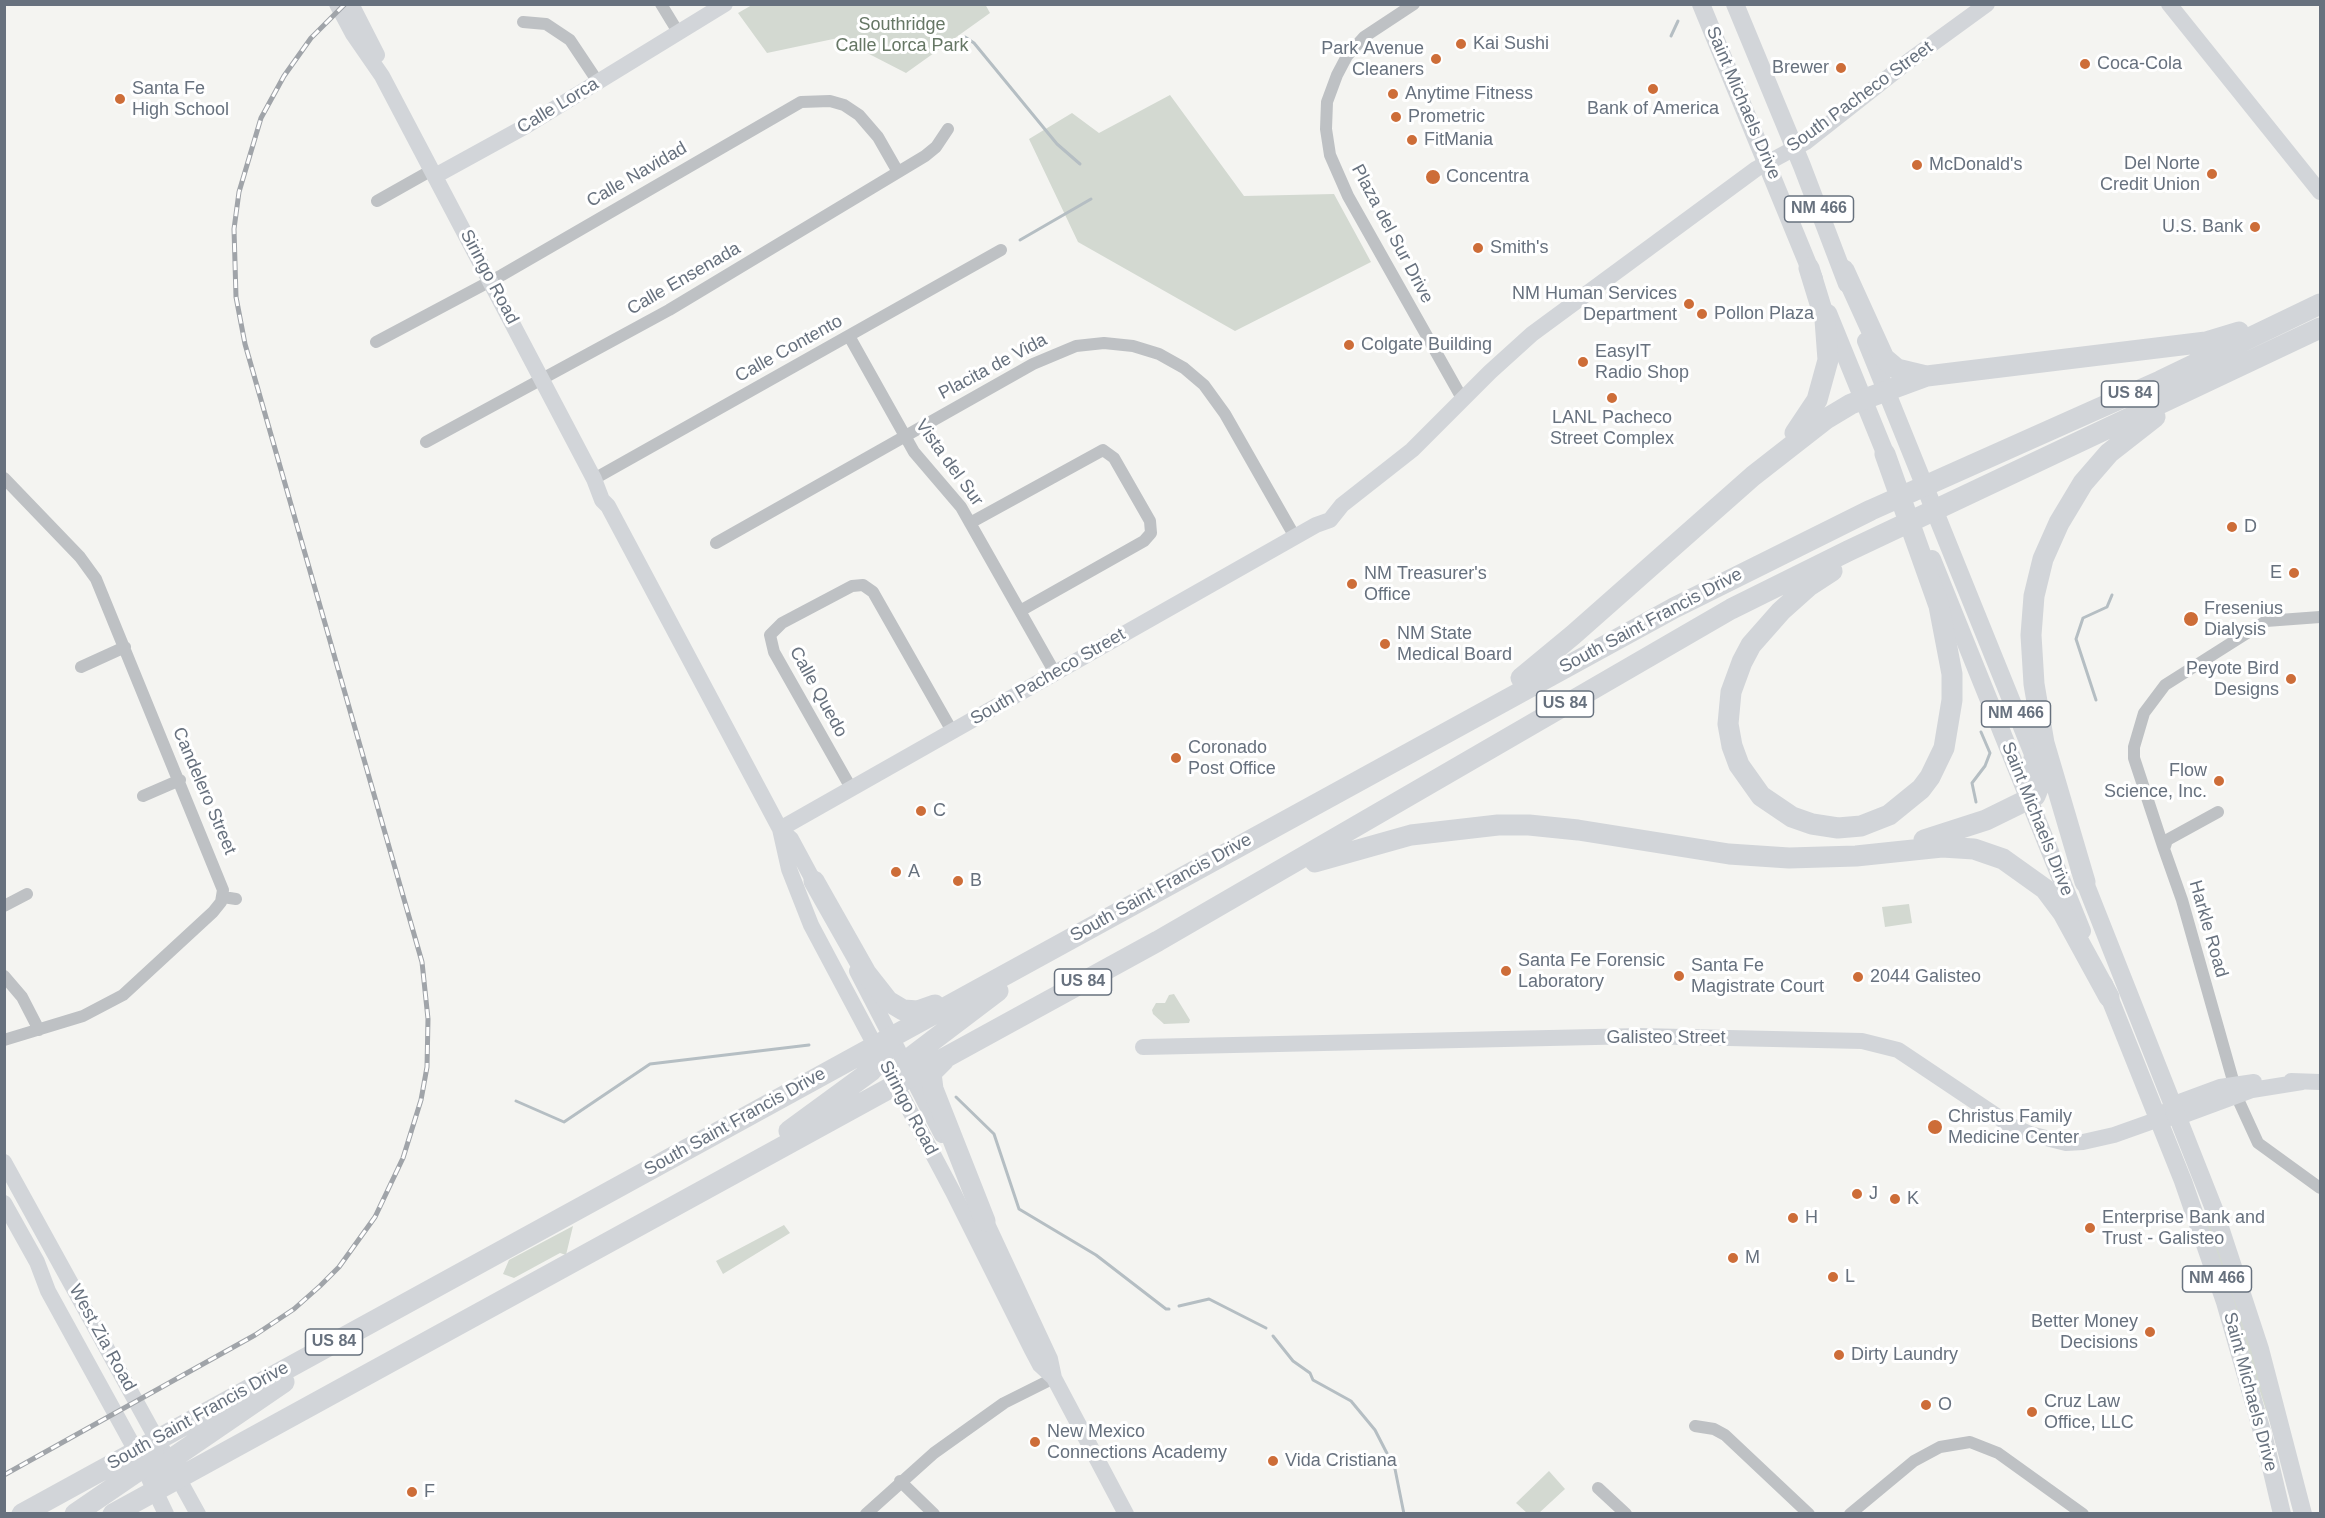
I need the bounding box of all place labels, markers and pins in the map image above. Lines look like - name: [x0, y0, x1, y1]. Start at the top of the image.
- place label: Kai Sushi: [1473, 33, 1549, 55]
- marker: Kai Sushi: [1454, 37, 1468, 51]
- place label: Park Avenue Cleaners: [1321, 38, 1424, 80]
- marker: Park Avenue Cleaners: [1429, 52, 1443, 66]
- place label: Coca-Cola: [2097, 53, 2182, 75]
- place label: Brewer: [1772, 57, 1829, 79]
- marker: Coca-Cola: [2078, 57, 2092, 71]
- marker: Brewer: [1834, 61, 1848, 75]
- place label: Santa Fe High School: [132, 78, 229, 121]
- marker: Bank of America: [1646, 82, 1660, 96]
- place label: Anytime Fitness: [1405, 83, 1533, 105]
- marker: Anytime Fitness: [1386, 87, 1400, 101]
- marker: Santa Fe High School: [113, 92, 127, 106]
- place label: Bank of America: [1587, 98, 1719, 120]
- place label: Prometric: [1408, 106, 1485, 128]
- marker: Prometric: [1389, 110, 1403, 124]
- place label: FitMania: [1424, 129, 1493, 151]
- marker: FitMania: [1405, 133, 1419, 147]
- place label: Del Norte Credit Union: [2100, 153, 2200, 195]
- place label: McDonald's: [1929, 154, 2022, 176]
- marker: McDonald's: [1910, 158, 1924, 172]
- place label: Concentra: [1446, 166, 1529, 188]
- marker: Del Norte Credit Union: [2205, 167, 2219, 181]
- marker: Concentra: [1424, 168, 1442, 186]
- place label: U.S. Bank: [2162, 216, 2243, 238]
- marker: U.S. Bank: [2248, 220, 2262, 234]
- place label: Smith's: [1490, 237, 1548, 259]
- marker: Smith's: [1471, 241, 1485, 255]
- place label: NM Human Services Department: [1512, 283, 1677, 326]
- marker: NM Human Services Department: [1682, 297, 1696, 311]
- place label: Pollon Plaza: [1714, 303, 1814, 325]
- marker: Pollon Plaza: [1695, 307, 1709, 321]
- place label: Colgate Building: [1361, 334, 1492, 356]
- marker: Colgate Building: [1342, 338, 1356, 352]
- place label: EasyIT Radio Shop: [1595, 341, 1689, 384]
- marker: EasyIT Radio Shop: [1576, 355, 1590, 369]
- marker: LANL Pacheco Street Complex: [1605, 391, 1619, 405]
- place label: LANL Pacheco Street Complex: [1550, 407, 1674, 450]
- place label: D: [2244, 516, 2257, 538]
- marker: D: [2225, 520, 2239, 534]
- place label: E: [2270, 562, 2282, 584]
- place label: NM Treasurer's Office: [1364, 563, 1487, 606]
- marker: E: [2287, 566, 2301, 580]
- marker: NM Treasurer's Office: [1345, 577, 1359, 591]
- place label: Fresenius Dialysis: [2204, 598, 2283, 640]
- marker: Fresenius Dialysis: [2182, 610, 2200, 628]
- place label: NM State Medical Board: [1397, 623, 1512, 666]
- marker: NM State Medical Board: [1378, 637, 1392, 651]
- place label: Peyote Bird Designs: [2186, 658, 2279, 700]
- marker: Peyote Bird Designs: [2284, 672, 2298, 686]
- place label: Coronado Post Office: [1188, 737, 1276, 780]
- marker: Coronado Post Office: [1169, 751, 1183, 765]
- place label: Flow Science, Inc.: [2104, 760, 2207, 802]
- marker: Flow Science, Inc.: [2212, 774, 2226, 788]
- place label: C: [933, 800, 946, 822]
- marker: C: [914, 804, 928, 818]
- place label: A: [908, 861, 920, 883]
- marker: A: [889, 865, 903, 879]
- place label: B: [970, 870, 982, 892]
- marker: B: [951, 874, 965, 888]
- place label: Santa Fe Forensic Laboratory: [1518, 950, 1665, 992]
- place label: Santa Fe Magistrate Court: [1691, 955, 1824, 998]
- marker: Santa Fe Forensic Laboratory: [1499, 964, 1513, 978]
- place label: 2044 Galisteo: [1870, 966, 1981, 988]
- marker: Santa Fe Magistrate Court: [1672, 969, 1686, 983]
- marker: 2044 Galisteo: [1851, 970, 1865, 984]
- place label: Christus Family Medicine Center: [1948, 1106, 2079, 1148]
- marker: Christus Family Medicine Center: [1926, 1118, 1944, 1136]
- place label: J: [1869, 1183, 1878, 1205]
- marker: J: [1850, 1187, 1864, 1201]
- place label: K: [1907, 1188, 1919, 1210]
- marker: K: [1888, 1192, 1902, 1206]
- place label: H: [1805, 1207, 1818, 1229]
- place label: Enterprise Bank and Trust - Galisteo: [2102, 1207, 2265, 1250]
- marker: H: [1786, 1211, 1800, 1225]
- marker: Enterprise Bank and Trust - Galisteo: [2083, 1221, 2097, 1235]
- place label: M: [1745, 1247, 1760, 1269]
- marker: M: [1726, 1251, 1740, 1265]
- place label: L: [1845, 1266, 1855, 1288]
- marker: L: [1826, 1270, 1840, 1284]
- place label: Better Money Decisions: [2031, 1311, 2138, 1354]
- marker: Better Money Decisions: [2143, 1325, 2157, 1339]
- place label: Dirty Laundry: [1851, 1344, 1958, 1366]
- marker: Dirty Laundry: [1832, 1348, 1846, 1362]
- place label: Cruz Law Office, LLC: [2044, 1391, 2134, 1434]
- place label: O: [1938, 1394, 1952, 1416]
- marker: O: [1919, 1398, 1933, 1412]
- marker: Cruz Law Office, LLC: [2025, 1405, 2039, 1419]
- place label: New Mexico Connections Academy: [1047, 1421, 1227, 1464]
- marker: New Mexico Connections Academy: [1028, 1435, 1042, 1449]
- place label: Vida Cristiana: [1285, 1450, 1397, 1472]
- marker: Vida Cristiana: [1266, 1454, 1280, 1468]
- place label: F: [424, 1481, 435, 1503]
- marker: F: [405, 1485, 419, 1499]

